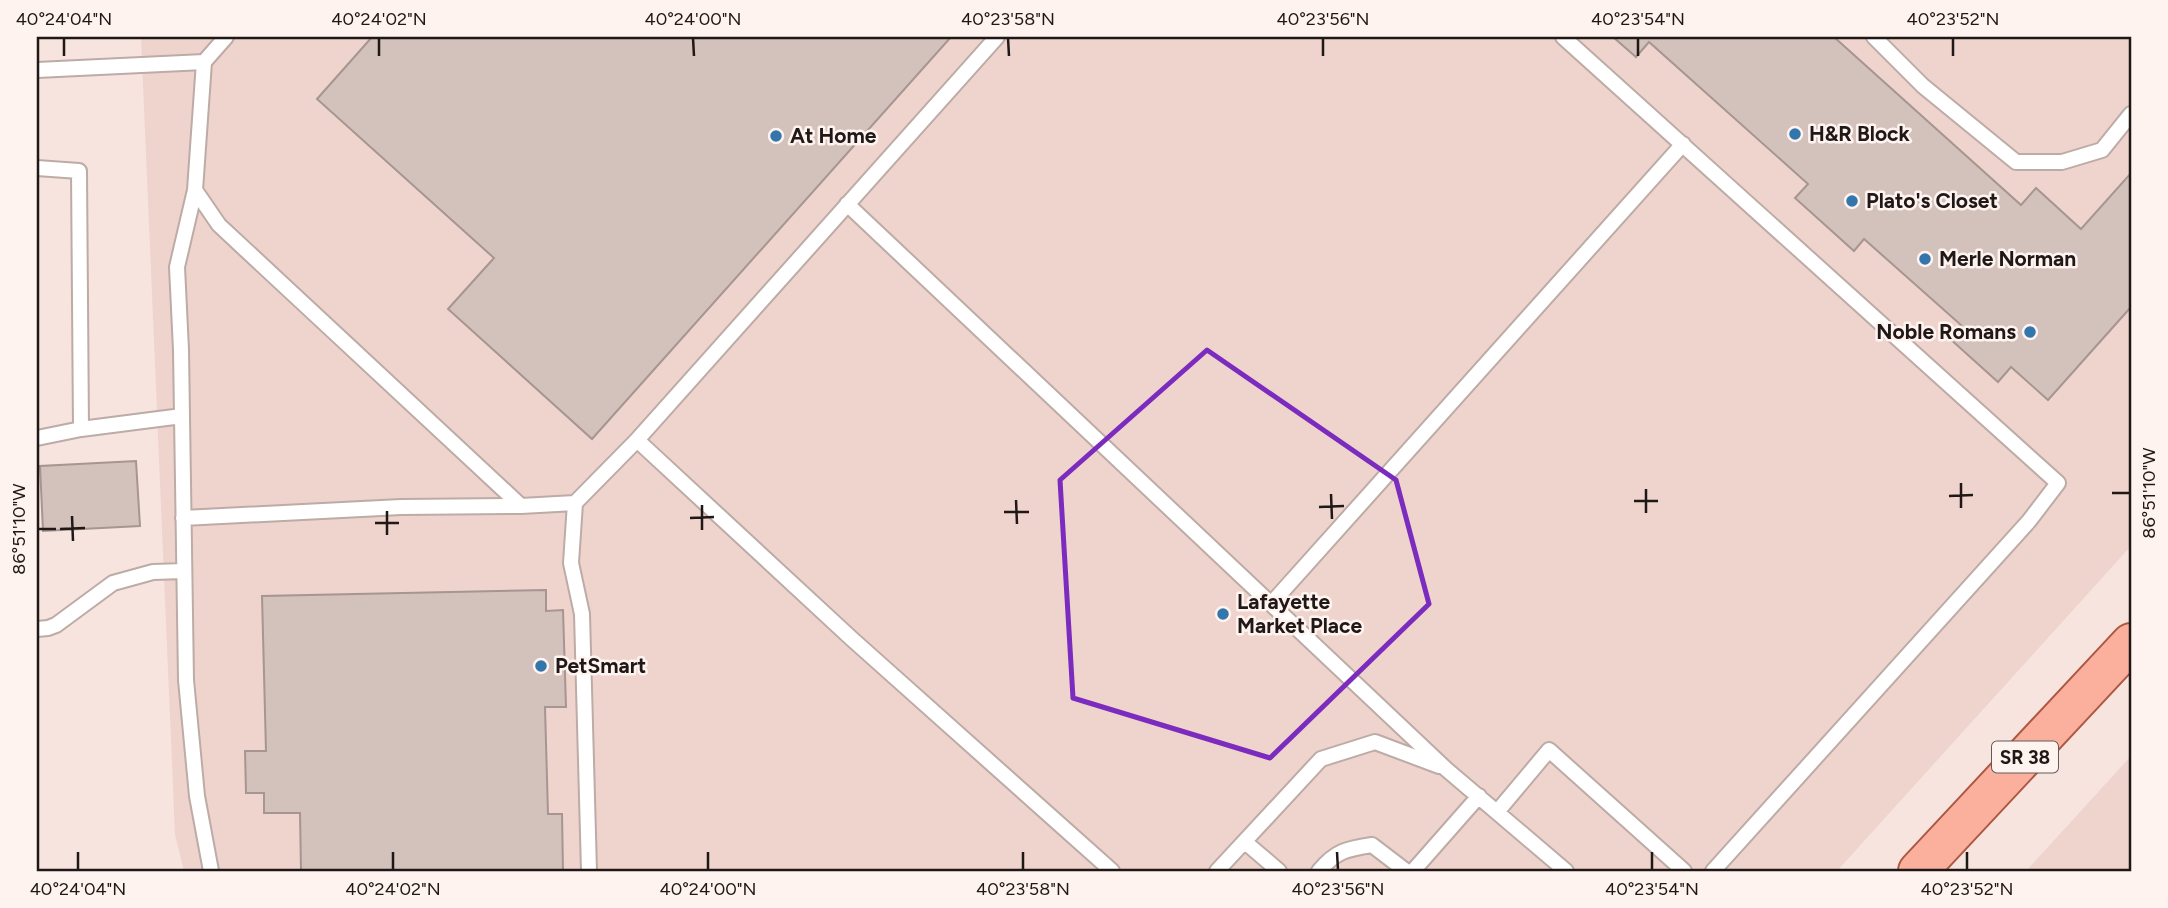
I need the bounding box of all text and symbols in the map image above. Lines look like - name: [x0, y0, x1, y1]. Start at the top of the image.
- text: 40°24'04"N: [16, 8, 112, 30]
- text: 40°24'02"N: [331, 8, 427, 30]
- text: 40°24'00"N: [645, 8, 741, 30]
- text: 40°23'58"N: [961, 8, 1055, 30]
- text: 40°23'56"N: [1276, 8, 1370, 30]
- text: 40°23'54"N: [1591, 8, 1685, 30]
- text: 40°23'52"N: [1907, 8, 1999, 30]
- place label: H&R Block: [1809, 121, 1911, 146]
- place label: At Home: [790, 123, 877, 148]
- marker: H&R Block: [1787, 126, 1803, 142]
- marker: At Home: [768, 128, 784, 144]
- place label: Plato's Closet: [1866, 188, 1998, 213]
- marker: Plato's Closet: [1844, 193, 1860, 209]
- place label: Merle Norman: [1939, 246, 2076, 271]
- marker: Merle Norman: [1917, 251, 1933, 267]
- place label: Noble Romans: [1876, 319, 2016, 344]
- marker: Noble Romans: [2022, 324, 2038, 340]
- text: 86°51'10"W: [2138, 447, 2160, 539]
- text: 86°51'10"W: [8, 483, 30, 575]
- place label: Lafayette Market Place: [1237, 589, 1362, 638]
- marker: Lafayette Market Place: [1215, 606, 1231, 622]
- place label: PetSmart: [555, 653, 646, 678]
- marker: PetSmart: [533, 658, 549, 674]
- road number: SR 38: [1992, 742, 2058, 772]
- text: 40°24'04"N: [30, 878, 126, 900]
- text: 40°24'02"N: [345, 878, 441, 900]
- text: 40°24'00"N: [660, 878, 756, 900]
- text: 40°23'58"N: [976, 878, 1070, 900]
- text: 40°23'56"N: [1291, 878, 1385, 900]
- text: 40°23'54"N: [1605, 878, 1699, 900]
- text: 40°23'52"N: [1921, 878, 2013, 900]

